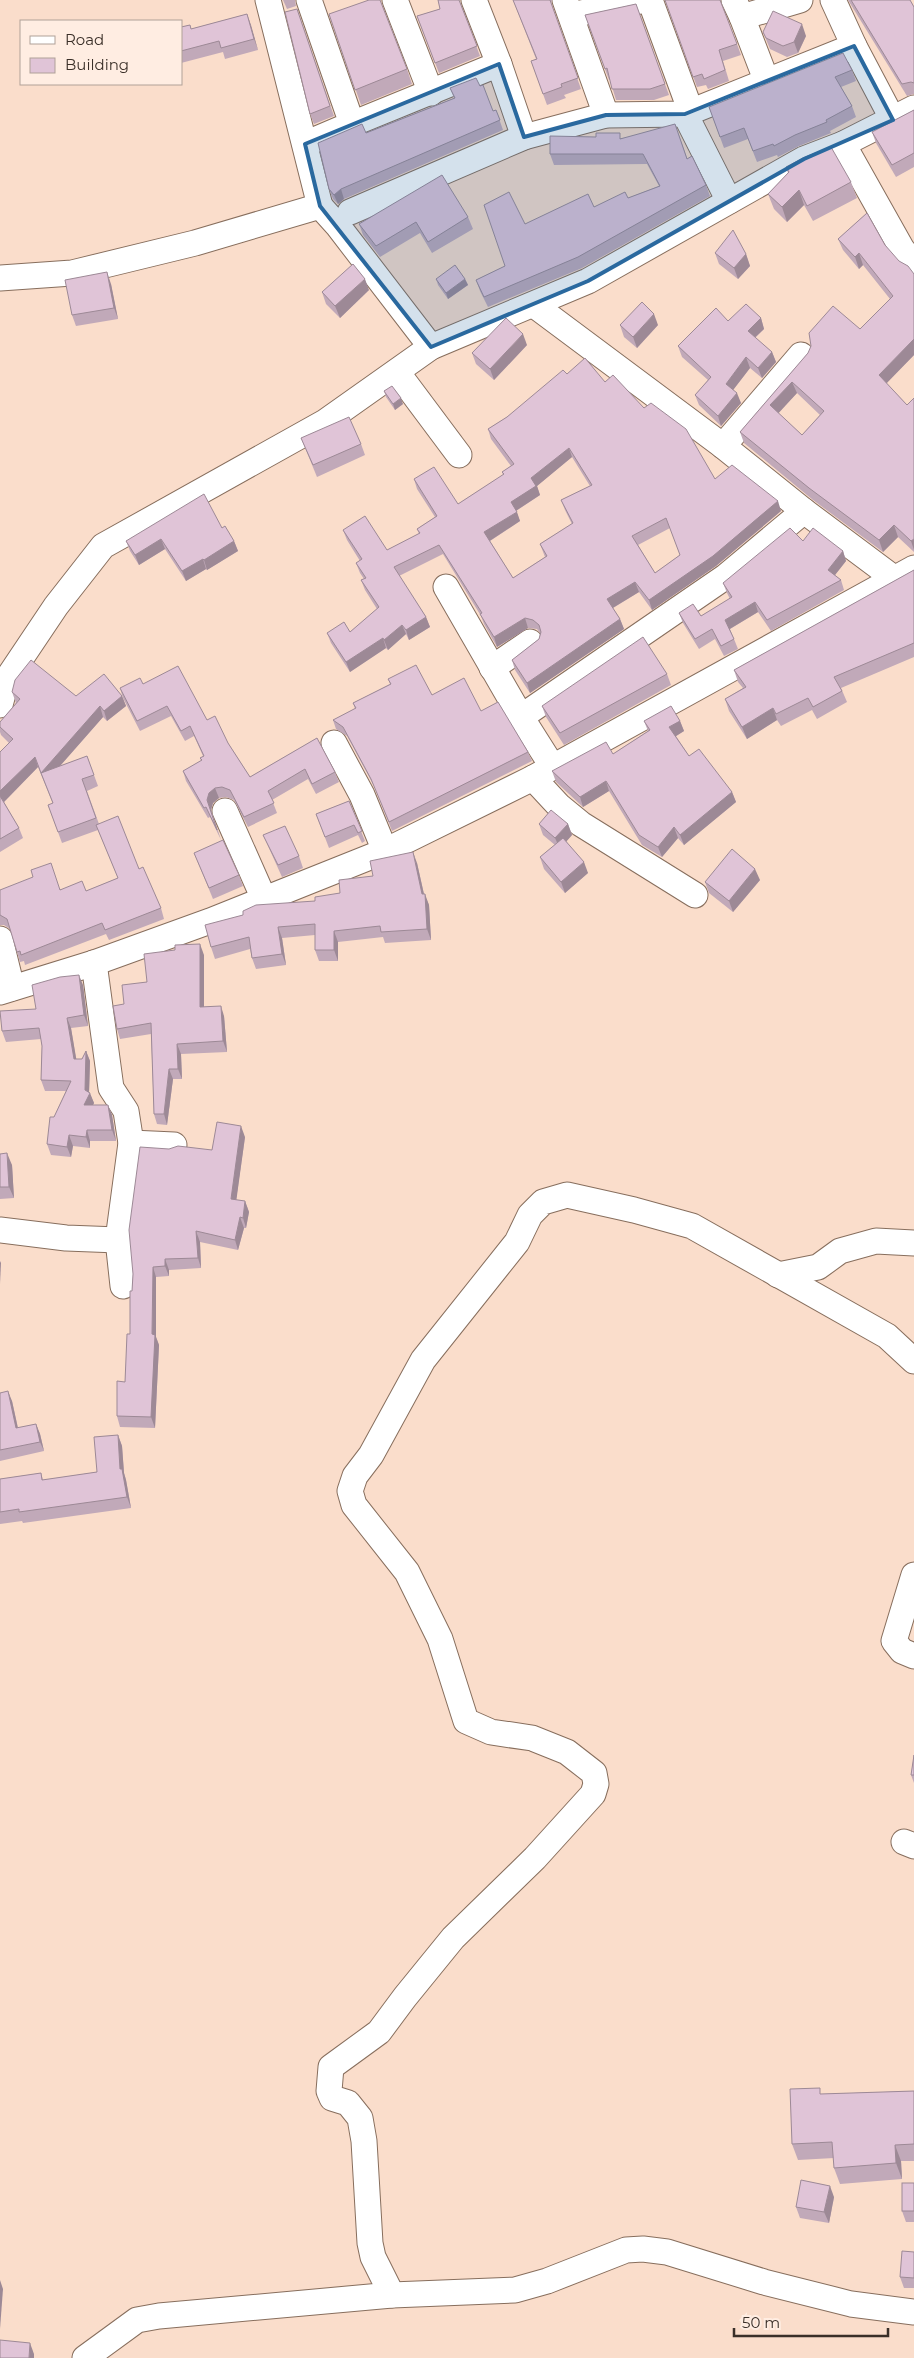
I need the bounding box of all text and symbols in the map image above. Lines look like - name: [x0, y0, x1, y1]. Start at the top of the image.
- legend: [20, 20, 182, 85]
- text: Road: [65, 30, 104, 49]
- text: Building: [65, 55, 129, 74]
- scale bar: [734, 2306, 888, 2338]
- text: 50 m: [742, 2313, 780, 2332]

